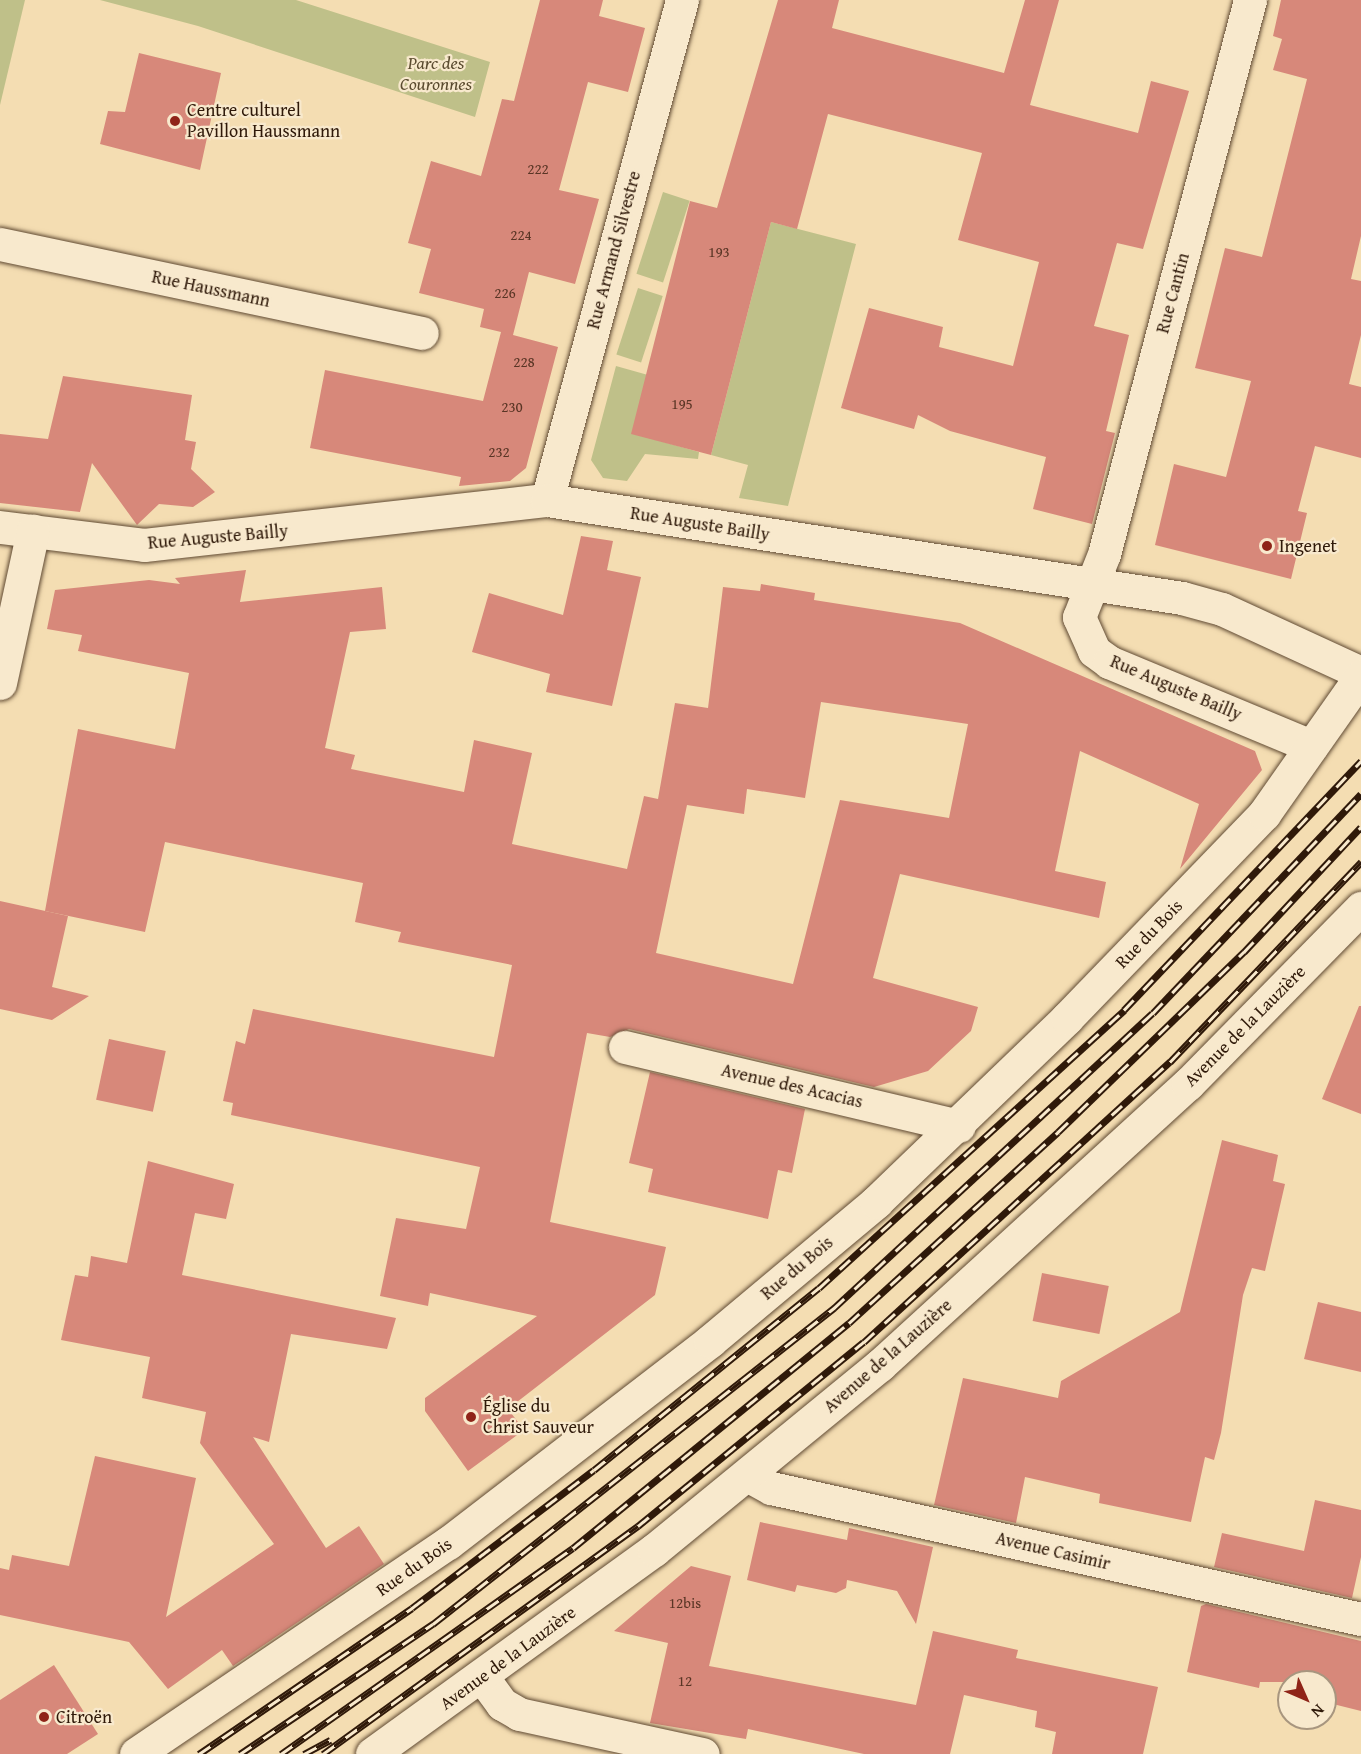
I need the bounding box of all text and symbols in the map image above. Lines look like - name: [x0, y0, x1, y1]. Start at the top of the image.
- park label: Parc des Couronnes: [400, 53, 472, 96]
- place label: Centre culturel Pavillon Haussmann: [187, 100, 340, 142]
- marker: Centre culturel Pavillon Haussmann: [168, 114, 182, 128]
- house number: 222: [527, 160, 549, 178]
- street label: Rue Armand Silvestre: [583, 169, 645, 331]
- house number: 224: [510, 226, 532, 244]
- house number: 193: [708, 243, 730, 261]
- street label: Rue Cantin: [1152, 250, 1194, 336]
- street label: Rue Haussmann: [150, 266, 272, 312]
- house number: 226: [494, 284, 516, 302]
- house number: 228: [513, 353, 535, 371]
- house number: 195: [671, 395, 693, 413]
- house number: 230: [501, 398, 523, 416]
- house number: 232: [488, 443, 510, 461]
- street label: Rue Auguste Bailly: [629, 502, 771, 546]
- street label: Rue Auguste Bailly: [147, 520, 289, 554]
- place label: Ingenet: [1279, 535, 1337, 557]
- marker: Ingenet: [1260, 539, 1274, 553]
- street label: Rue Auguste Bailly: [1107, 651, 1245, 725]
- street label: Rue du Bois: [1111, 895, 1187, 973]
- street label: Avenue de la Lauzière: [1180, 961, 1310, 1091]
- street label: Avenue des Acacias: [719, 1059, 865, 1113]
- street label: Rue du Bois: [757, 1232, 837, 1304]
- street label: Avenue de la Lauzière: [819, 1294, 957, 1418]
- place label: Église du Christ Sauveur: [483, 1396, 594, 1438]
- marker: Église du Christ Sauveur: [464, 1410, 478, 1424]
- street label: Avenue Casimir: [994, 1527, 1112, 1575]
- street label: Rue du Bois: [372, 1533, 456, 1601]
- house number: 12bis: [669, 1594, 701, 1612]
- street label: Avenue de la Lauzière: [436, 1601, 580, 1715]
- north arrow: [1277, 1670, 1337, 1730]
- house number: 12: [678, 1672, 692, 1690]
- text: N: [1306, 1699, 1331, 1724]
- place label: Citroën: [56, 1706, 112, 1728]
- marker: Citroën: [37, 1710, 51, 1724]

